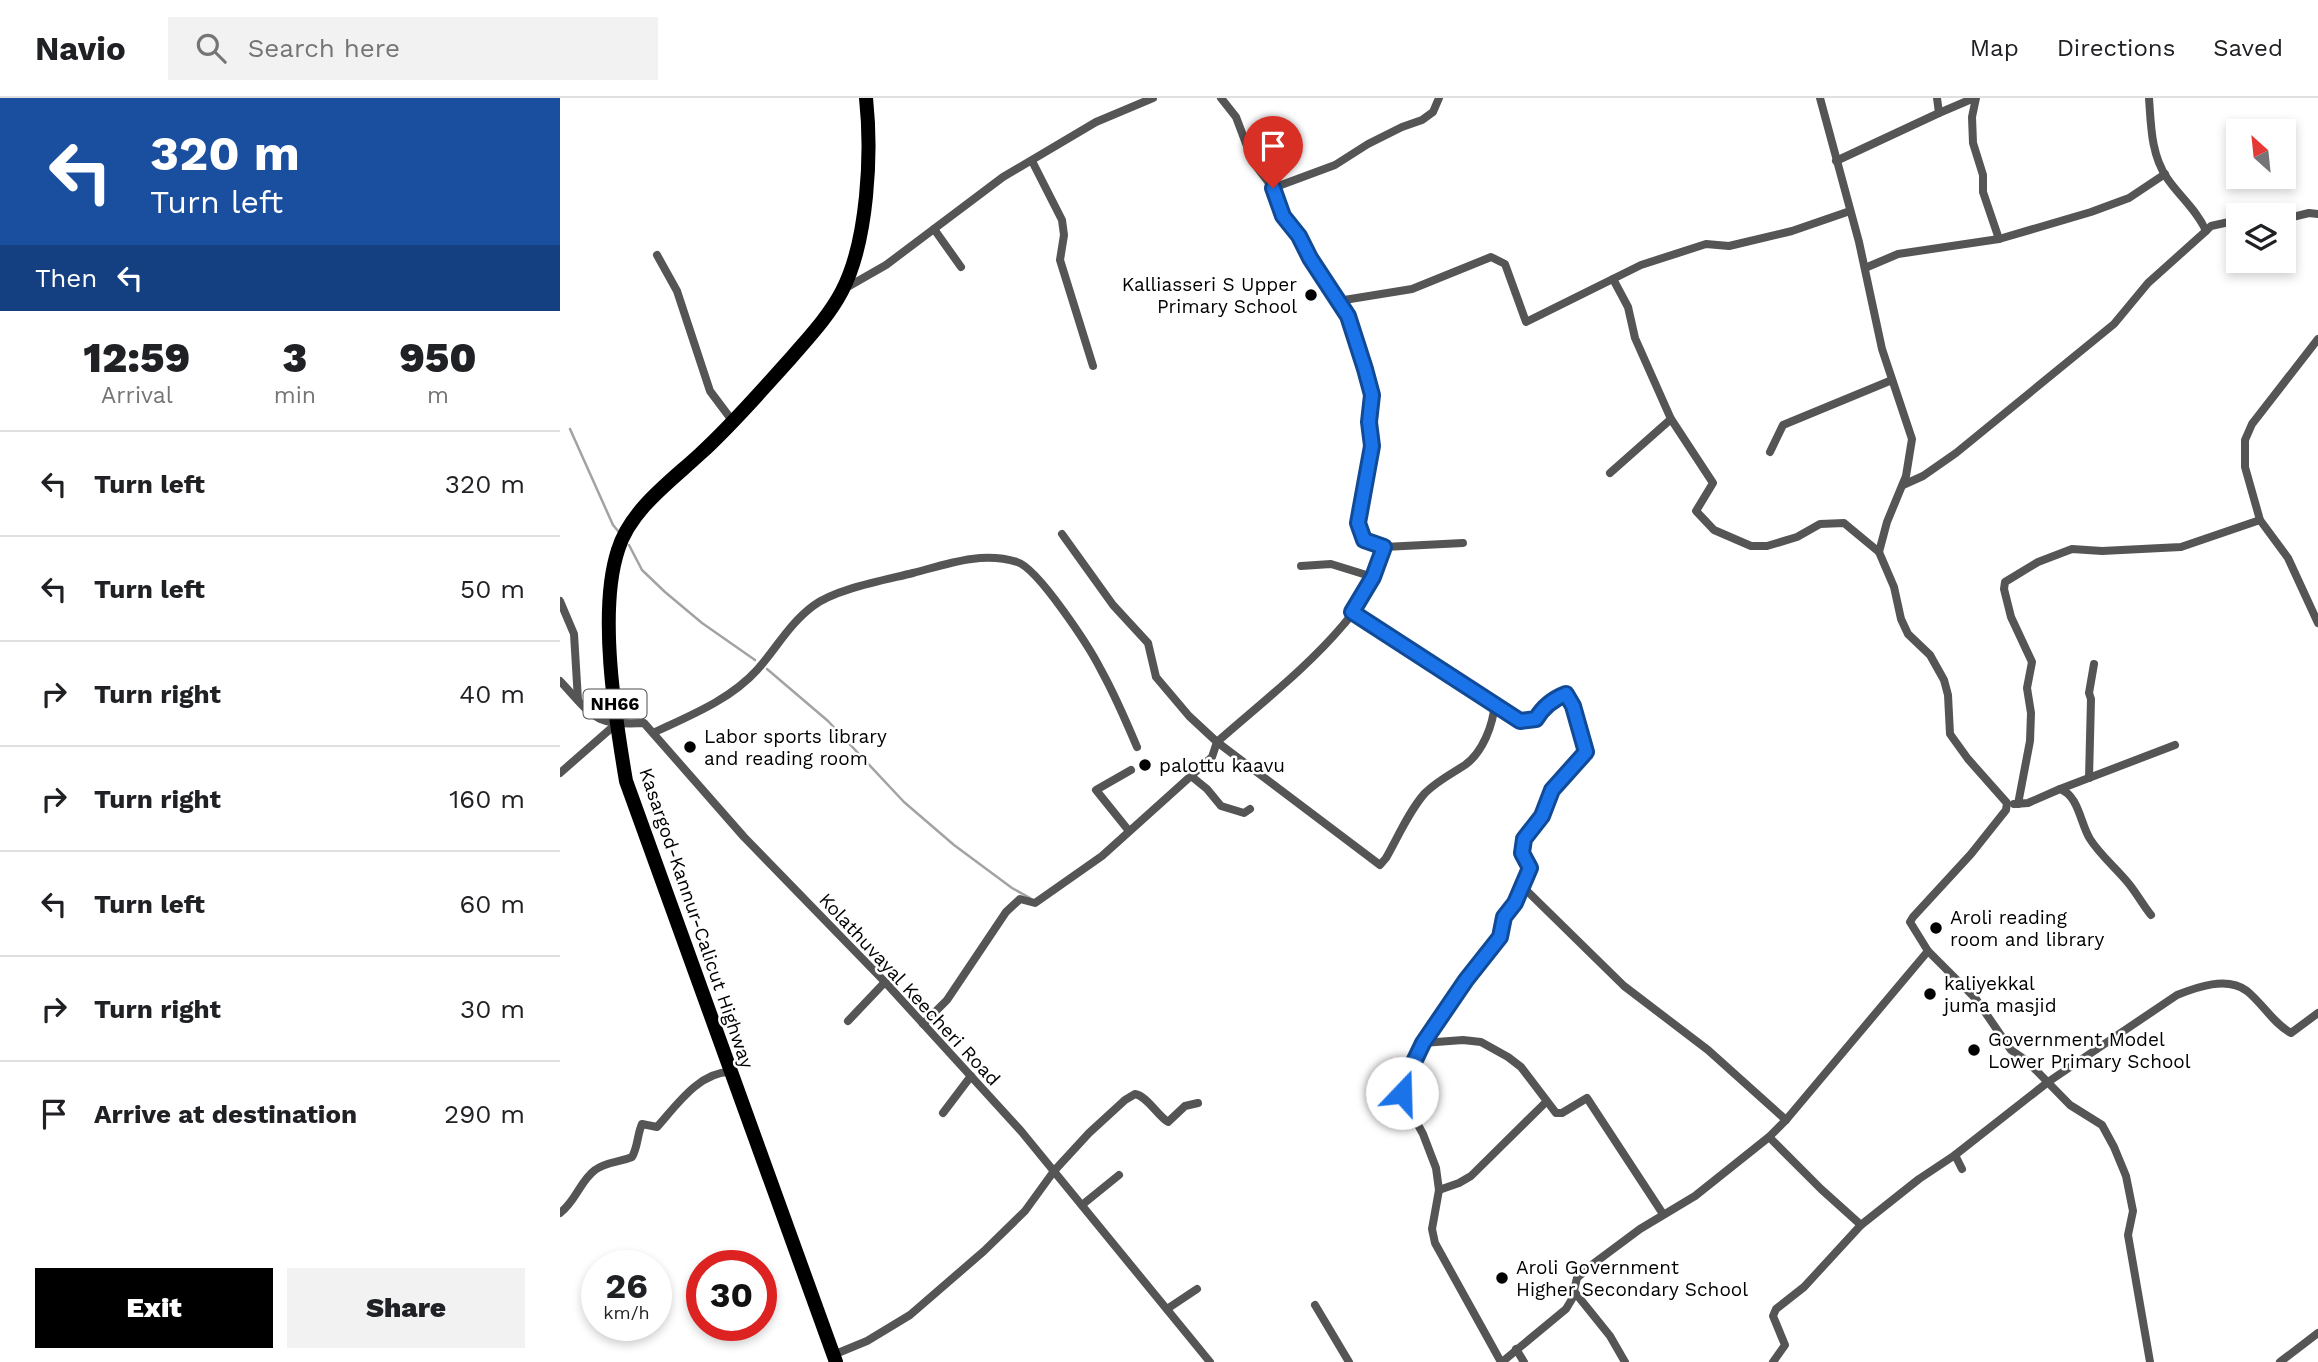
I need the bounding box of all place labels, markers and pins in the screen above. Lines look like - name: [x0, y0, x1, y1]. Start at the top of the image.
- pin: [1243, 116, 1303, 188]
- place label: Kalliasseri S Upper Primary School: [1122, 273, 1297, 318]
- marker: Kalliasseri S Upper Primary School: [1303, 287, 1319, 303]
- place label: Labor sports library and reading room: [704, 725, 887, 770]
- marker: Labor sports library and reading room: [682, 739, 698, 755]
- place label: palottu kaavu: [1159, 754, 1285, 777]
- marker: palottu kaavu: [1137, 757, 1153, 773]
- place label: Aroli reading room and library: [1950, 906, 2105, 951]
- marker: Aroli reading room and library: [1928, 920, 1944, 936]
- place label: kaliyekkal juma masjid: [1942, 972, 2057, 1017]
- marker: kaliyekkal juma masjid: [1922, 986, 1938, 1002]
- place label: Government Model Lower Primary School: [1988, 1028, 2191, 1073]
- marker: Government Model Lower Primary School: [1966, 1042, 1982, 1058]
- place label: Aroli Government Higher Secondary School: [1516, 1256, 1748, 1301]
- marker: Aroli Government Higher Secondary School: [1494, 1270, 1510, 1286]

